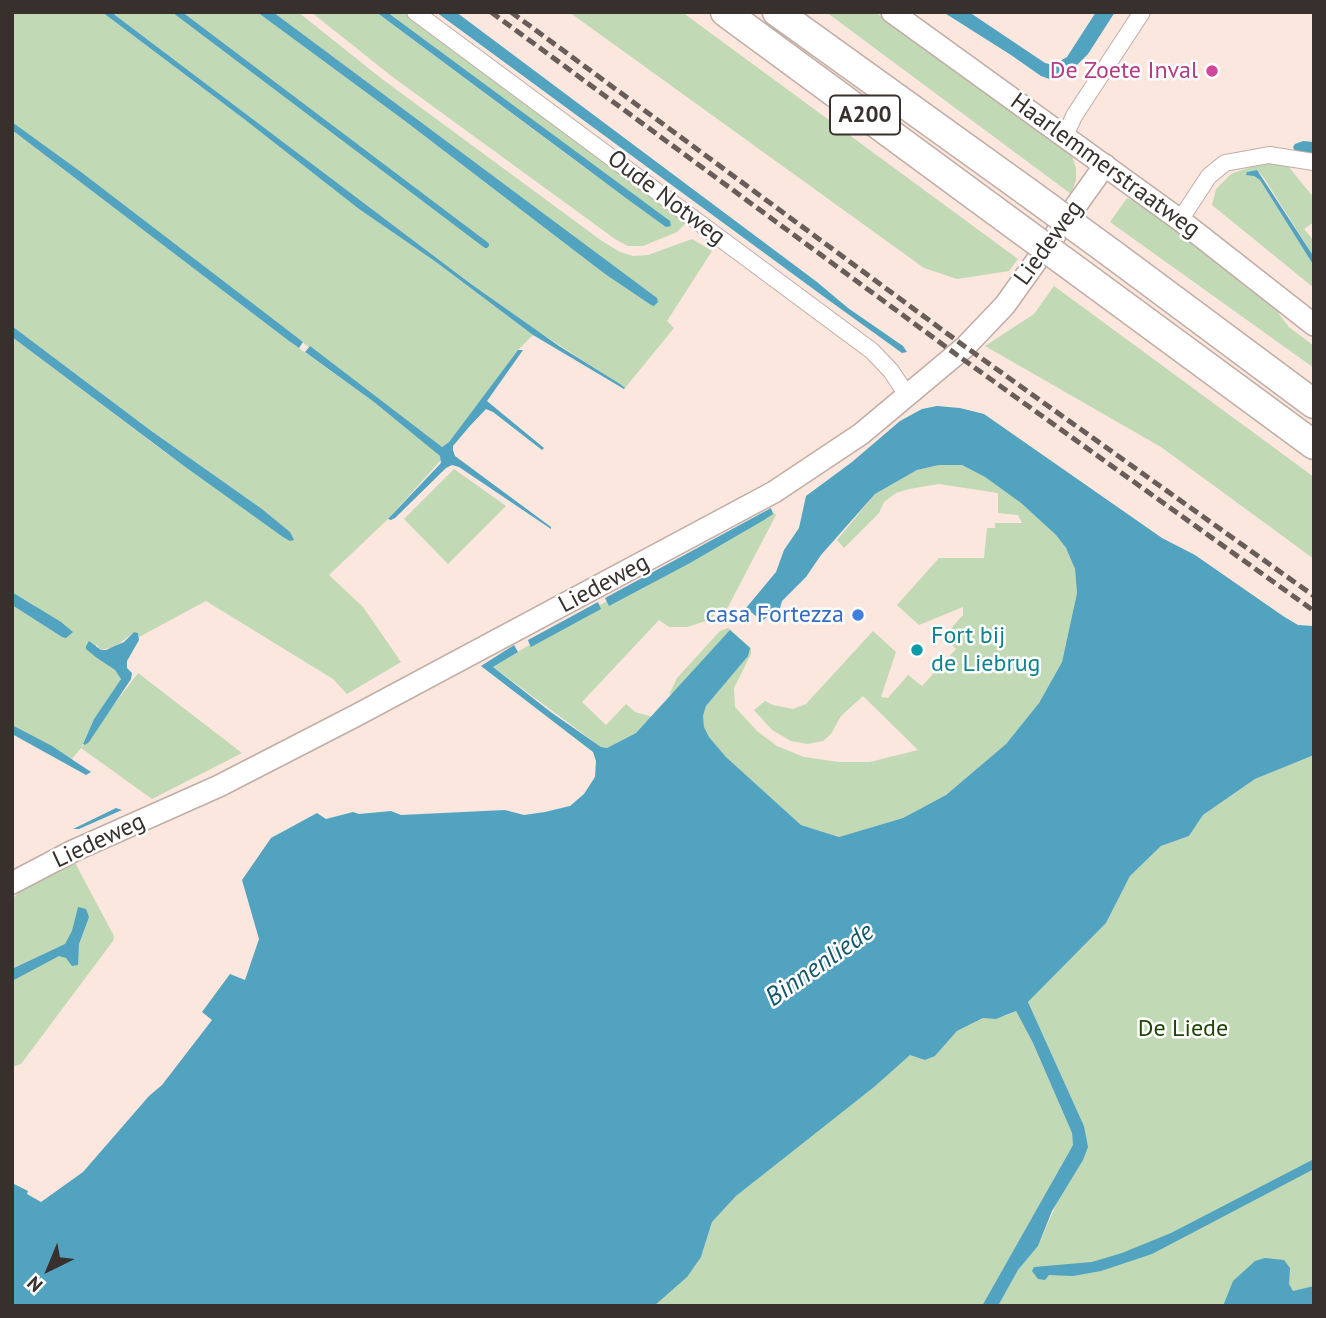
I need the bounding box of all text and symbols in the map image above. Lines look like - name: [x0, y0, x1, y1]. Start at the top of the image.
- place label: De Zoete Inval: [1050, 57, 1198, 85]
- marker: De Zoete Inval: [1204, 63, 1220, 79]
- street label: Haarlemmerstraatweg: [1005, 88, 1205, 244]
- road number: A200: [830, 96, 900, 134]
- street label: Oude Notweg: [601, 144, 731, 252]
- street label: Liedeweg: [1009, 195, 1089, 291]
- street label: Liedeweg: [554, 548, 654, 620]
- place label: casa Fortezza: [706, 601, 844, 629]
- marker: casa Fortezza: [850, 607, 866, 623]
- place label: Fort bij de Liebrug: [931, 622, 1040, 678]
- marker: Fort bij de Liebrug: [909, 642, 925, 658]
- street label: Liedeweg: [48, 807, 150, 875]
- water label: Binnenliede: [760, 916, 880, 1014]
- park label: De Liede: [1138, 1015, 1228, 1043]
- north arrow: [14, 1234, 84, 1304]
- text: N: [22, 1271, 47, 1297]

